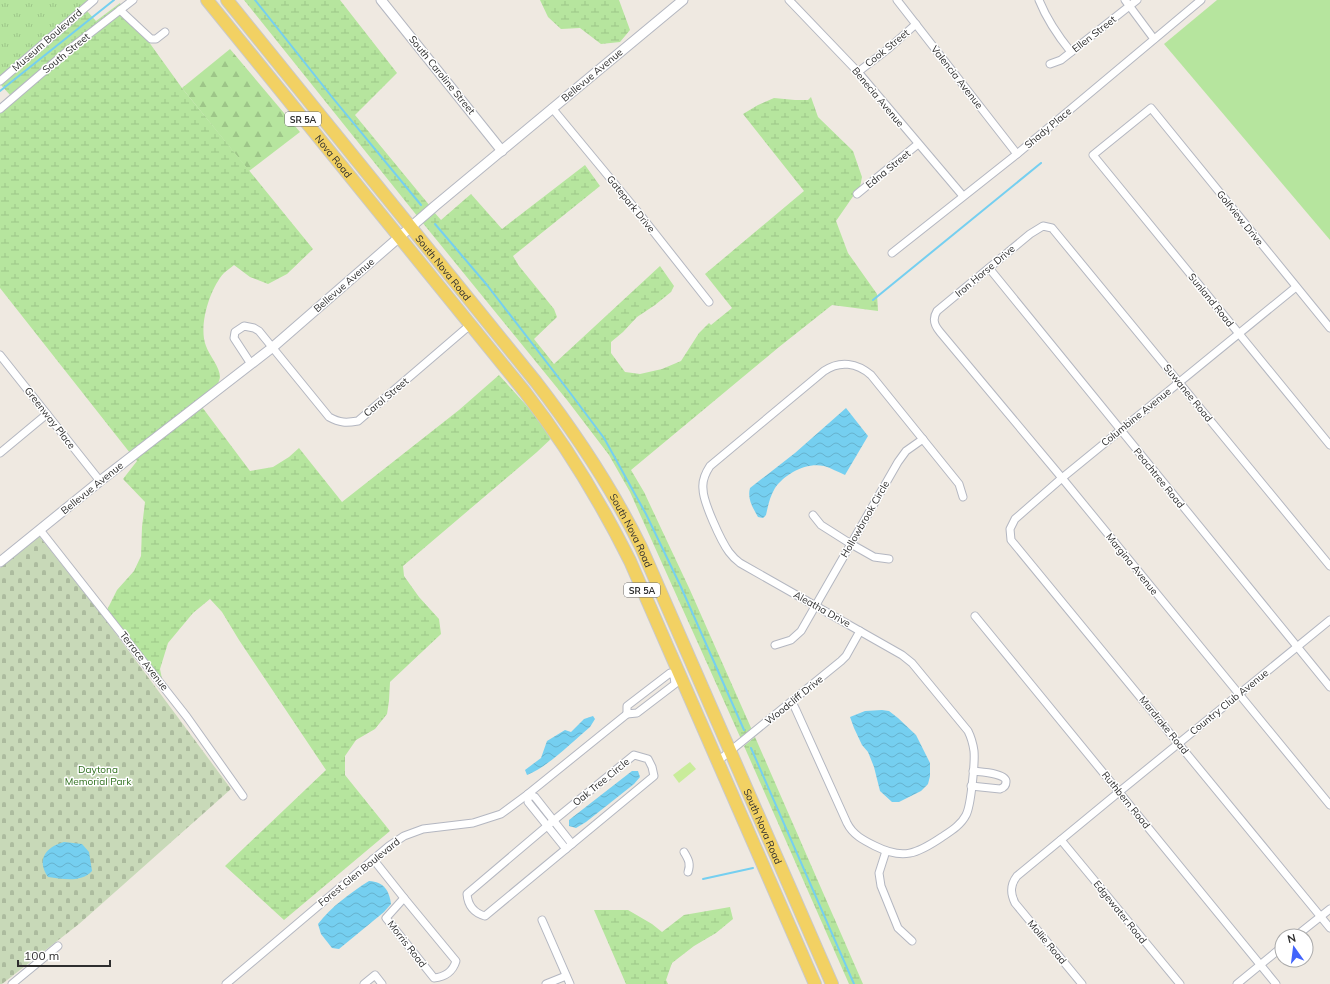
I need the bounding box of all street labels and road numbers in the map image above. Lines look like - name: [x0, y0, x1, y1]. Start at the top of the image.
- street label: Museum Boulevard: [9, 6, 85, 74]
- street label: Ellen Street: [1069, 13, 1119, 55]
- street label: Cook Street: [862, 26, 912, 70]
- street label: South Street: [40, 30, 93, 76]
- street label: South Caroline Street: [406, 33, 478, 118]
- street label: Valencia Avenue: [928, 43, 986, 111]
- street label: Bellevue Avenue: [559, 45, 625, 105]
- street label: Benecia Avenue: [849, 64, 907, 130]
- street label: Shady Place: [1022, 105, 1074, 151]
- road number: SR 5A: [285, 112, 321, 126]
- street label: Nova Road: [312, 132, 355, 180]
- street label: Edna Street: [863, 147, 913, 191]
- street label: Gatepark Drive: [604, 173, 658, 235]
- street label: Golfview Drive: [1214, 188, 1266, 248]
- street label: South Nova Road: [413, 232, 474, 303]
- street label: Iron Horse Drive: [952, 242, 1018, 300]
- street label: Bellevue Avenue: [311, 255, 377, 315]
- street label: Sunland Road: [1185, 271, 1237, 329]
- street label: Suwanee Road: [1161, 362, 1215, 424]
- street label: Carol Street: [361, 374, 411, 420]
- street label: Greenway Place: [22, 384, 78, 452]
- street label: Columbine Avenue: [1098, 385, 1174, 449]
- street label: Peachtree Road: [1131, 445, 1187, 511]
- street label: Bellevue Avenue: [58, 459, 126, 517]
- street label: Hollowbrook Circle: [838, 478, 892, 560]
- street label: South Nova Road: [607, 491, 656, 569]
- street label: Margina Avenue: [1103, 530, 1161, 598]
- road number: SR 5A: [624, 583, 660, 597]
- street label: Aleatha Drive: [791, 588, 853, 630]
- street label: Terrace Avenue: [117, 629, 171, 693]
- street label: Country Club Avenue: [1187, 666, 1271, 738]
- street label: Woodcliff Drive: [762, 673, 826, 727]
- street label: Mardrake Road: [1137, 693, 1191, 757]
- street label: Oak Tree Circle: [570, 755, 632, 809]
- street label: Ruthbern Road: [1099, 769, 1153, 831]
- street label: South Nova Road: [741, 786, 785, 866]
- street label: Forest Glen Boulevard: [315, 835, 403, 909]
- street label: Edgewater Road: [1091, 878, 1149, 946]
- street label: Mollie Road: [1025, 917, 1069, 967]
- street label: Morris Road: [385, 918, 429, 970]

